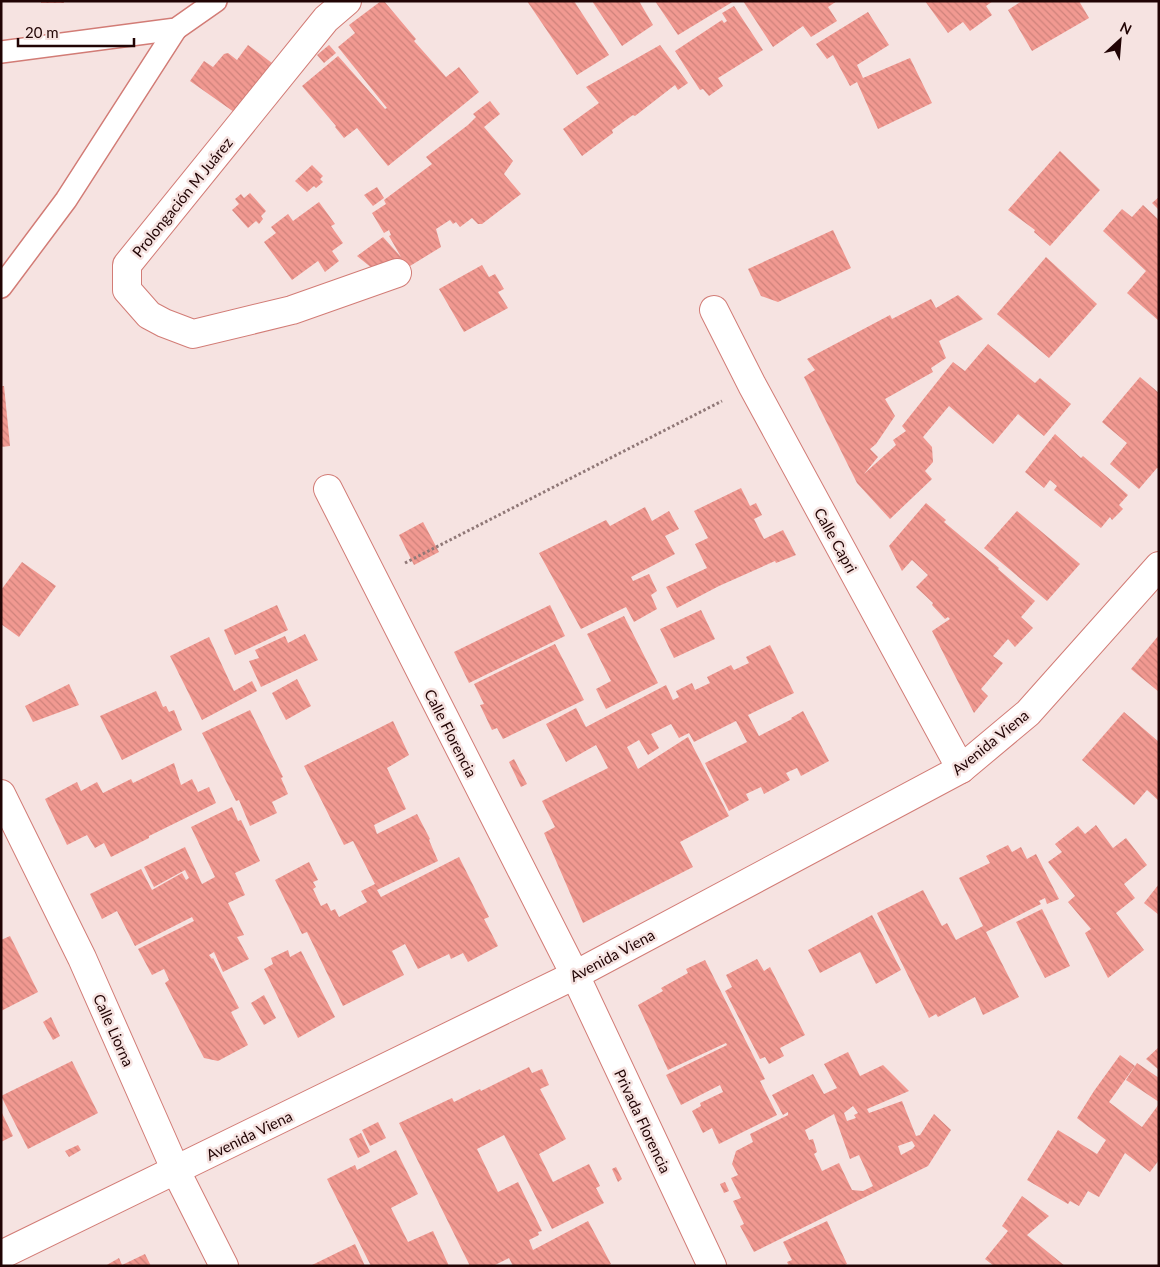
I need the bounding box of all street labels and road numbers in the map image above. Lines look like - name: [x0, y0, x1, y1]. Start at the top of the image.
- street label: Prolongación M Juárez: [128, 133, 236, 260]
- street label: Calle Capri: [811, 504, 861, 576]
- street label: Calle Florencia: [421, 686, 481, 780]
- street label: Avenida Viena: [948, 706, 1032, 778]
- street label: Avenida Viena: [566, 925, 658, 985]
- street label: Calle Liorna: [90, 991, 138, 1069]
- street label: Privada Florencia: [611, 1066, 675, 1176]
- street label: Avenida Viena: [203, 1106, 295, 1164]

